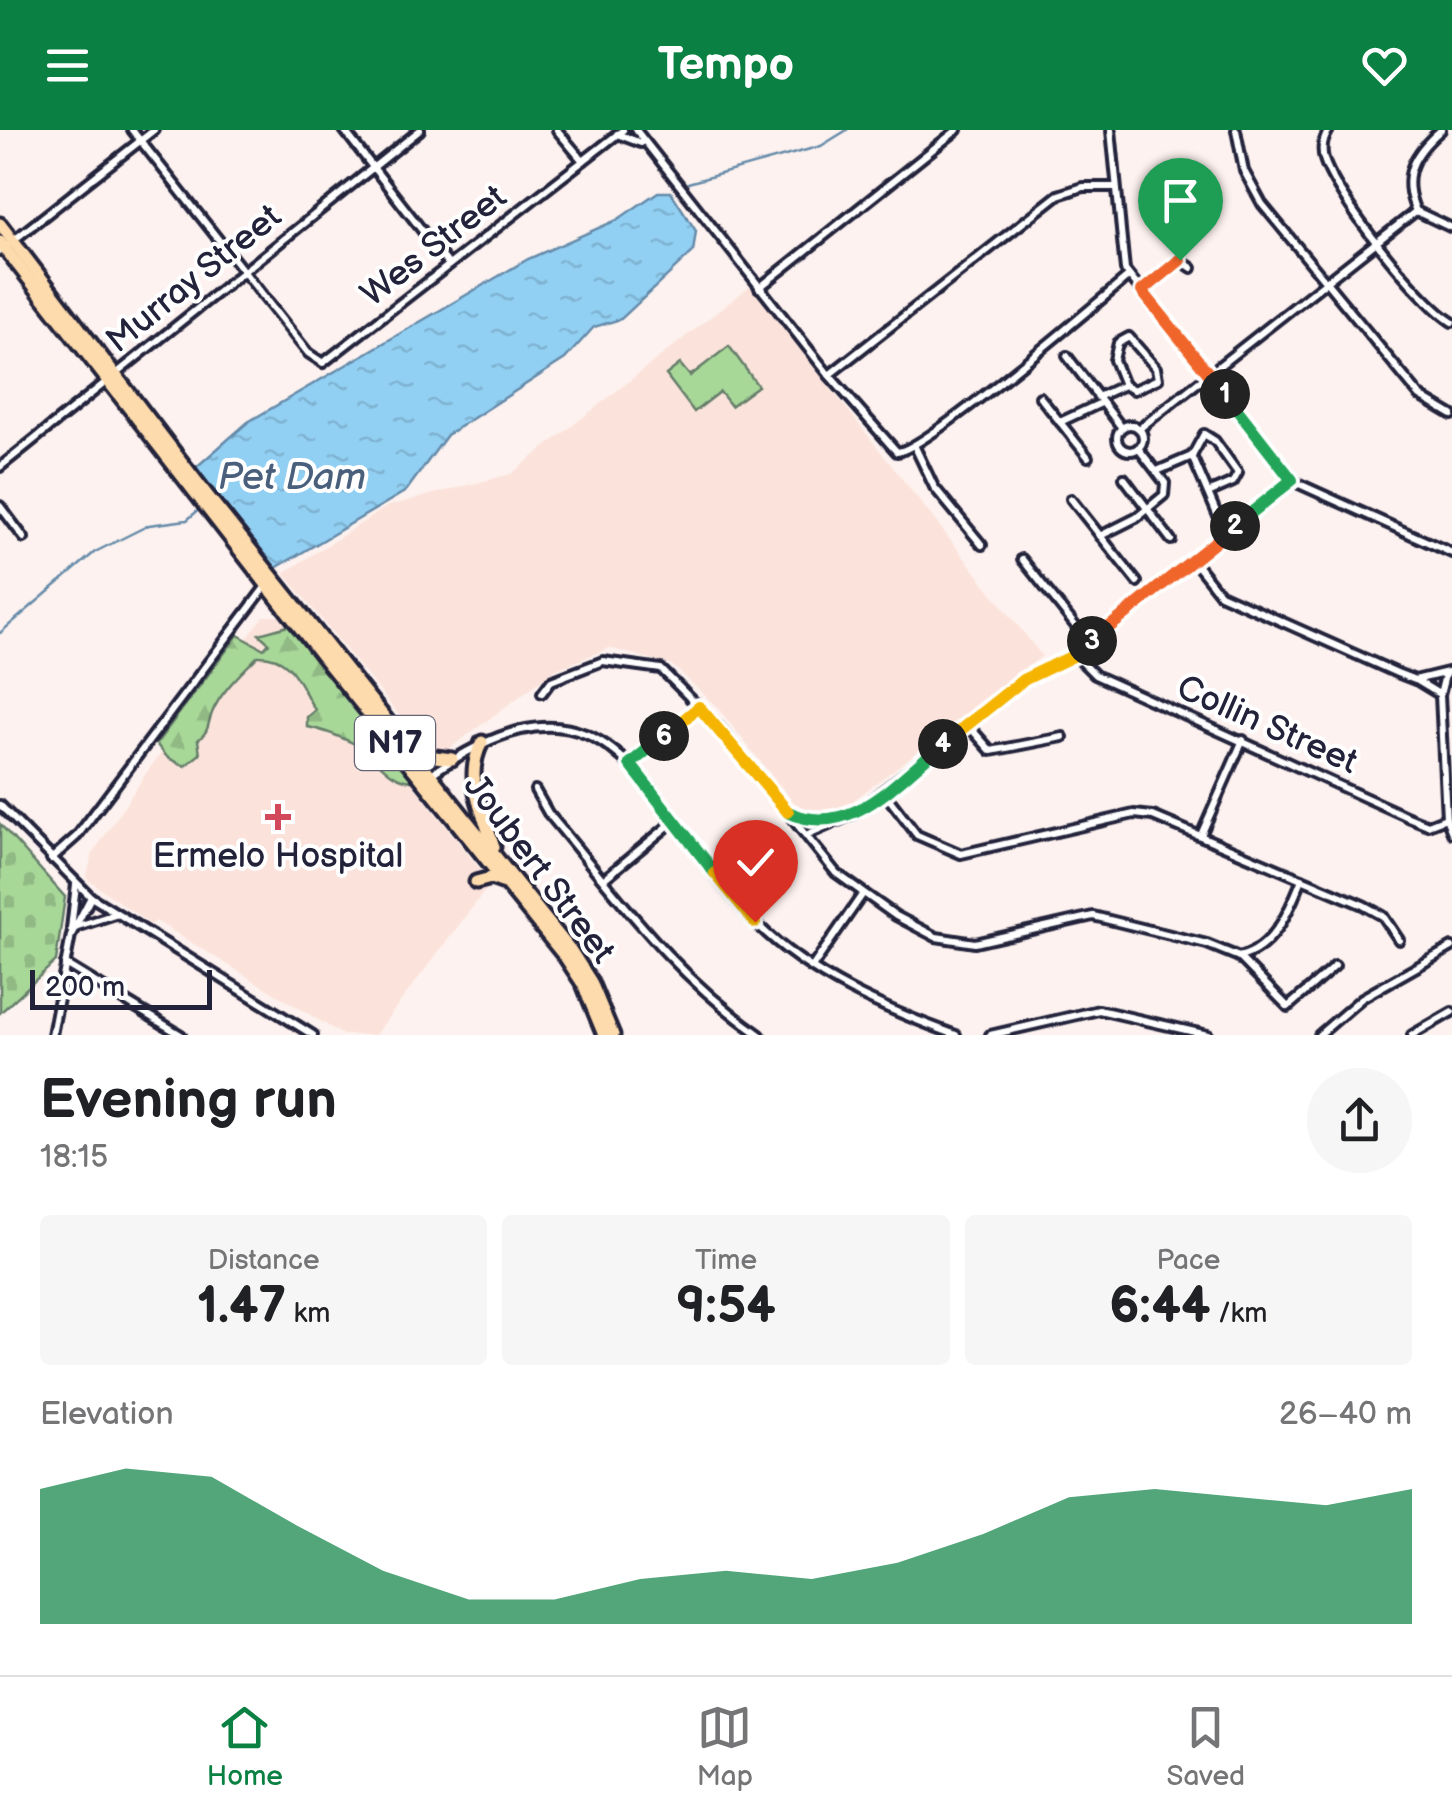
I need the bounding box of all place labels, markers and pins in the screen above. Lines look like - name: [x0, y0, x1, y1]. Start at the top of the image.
- pin: [1138, 158, 1223, 261]
- pin: 1: [1200, 369, 1250, 419]
- pin: 2: [1210, 501, 1260, 551]
- pin: 3: [1067, 616, 1117, 666]
- pin: 6: [639, 711, 689, 761]
- pin: 4: [918, 719, 968, 769]
- marker: Ermelo Hospital: [265, 804, 291, 830]
- pin: [713, 820, 798, 923]
- place label: Ermelo Hospital: [153, 835, 403, 878]

